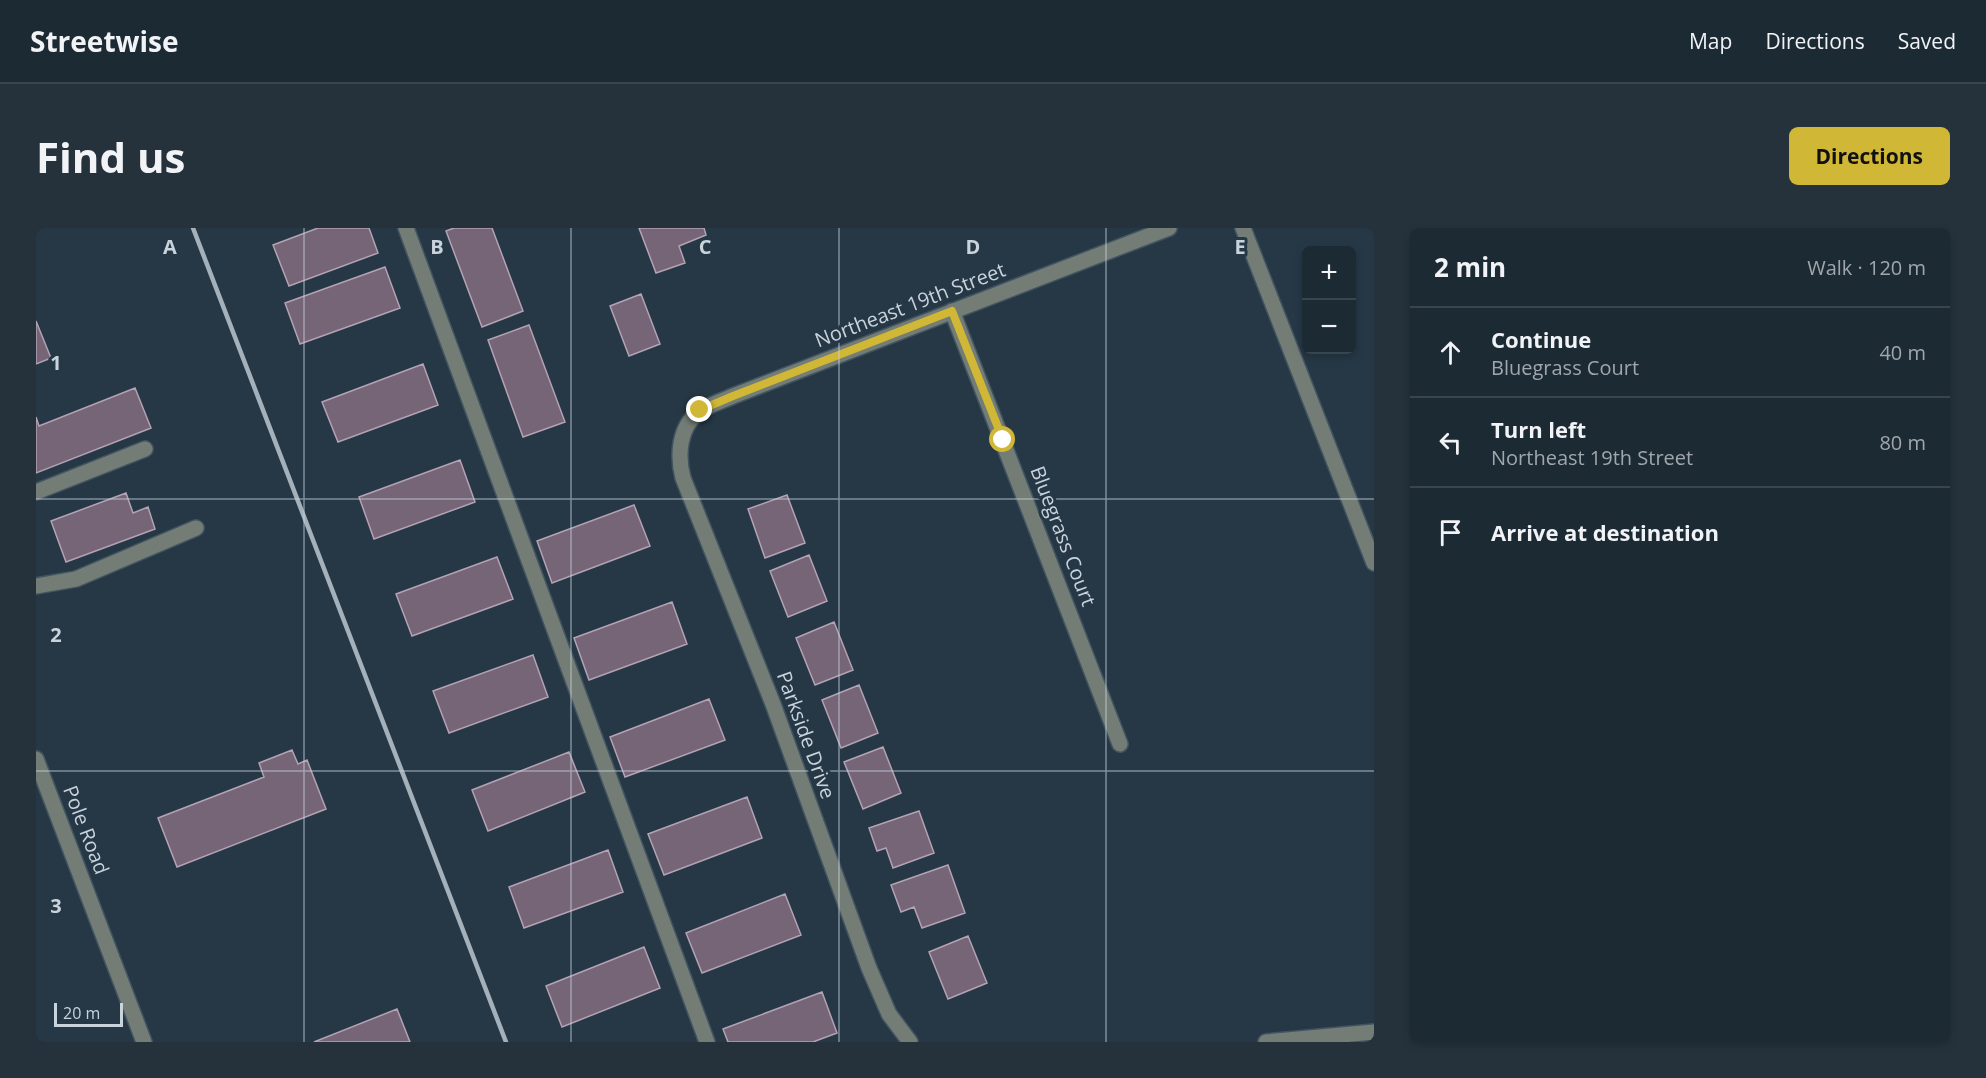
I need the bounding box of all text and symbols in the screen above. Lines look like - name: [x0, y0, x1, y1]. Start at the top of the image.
- text: Streetwise: [30, 22, 179, 60]
- text: Map: [1689, 27, 1732, 55]
- text: Directions: [1765, 27, 1865, 55]
- text: Saved: [1898, 27, 1956, 55]
- button: Directions: [1789, 127, 1950, 185]
- text: Find us: [36, 128, 185, 185]
- text: A: [163, 233, 177, 260]
- text: B: [430, 233, 444, 260]
- text: C: [699, 233, 712, 260]
- text: D: [966, 233, 980, 260]
- text: E: [1234, 233, 1246, 260]
- map controls: [1302, 246, 1356, 354]
- button: +: [1302, 246, 1356, 300]
- text: 2 min: [1434, 249, 1506, 285]
- text: Walk · 120 m: [1807, 254, 1926, 281]
- street label: Northeast 19th Street: [811, 256, 1009, 353]
- button: −: [1302, 300, 1356, 354]
- text: Continue: [1491, 324, 1591, 354]
- icon: ahead: [1434, 336, 1467, 369]
- text: 40 m: [1879, 339, 1926, 366]
- text: 1: [50, 349, 62, 376]
- text: Bluegrass Court: [1491, 354, 1639, 381]
- route end: [686, 396, 712, 422]
- text: Turn left: [1491, 414, 1586, 444]
- route start: [989, 426, 1015, 452]
- icon: left: [1434, 426, 1467, 459]
- text: 80 m: [1879, 429, 1926, 456]
- text: Northeast 19th Street: [1491, 444, 1693, 471]
- street label: Bluegrass Court: [1024, 462, 1103, 610]
- icon: arrive: [1434, 516, 1467, 549]
- text: Arrive at destination: [1491, 517, 1719, 547]
- text: 2: [50, 621, 62, 648]
- street label: Parkside Drive: [771, 667, 842, 802]
- street label: Pole Road: [57, 781, 116, 878]
- text: 3: [50, 892, 62, 919]
- scale bar: [54, 1000, 123, 1028]
- text: 20 m: [63, 1002, 100, 1024]

